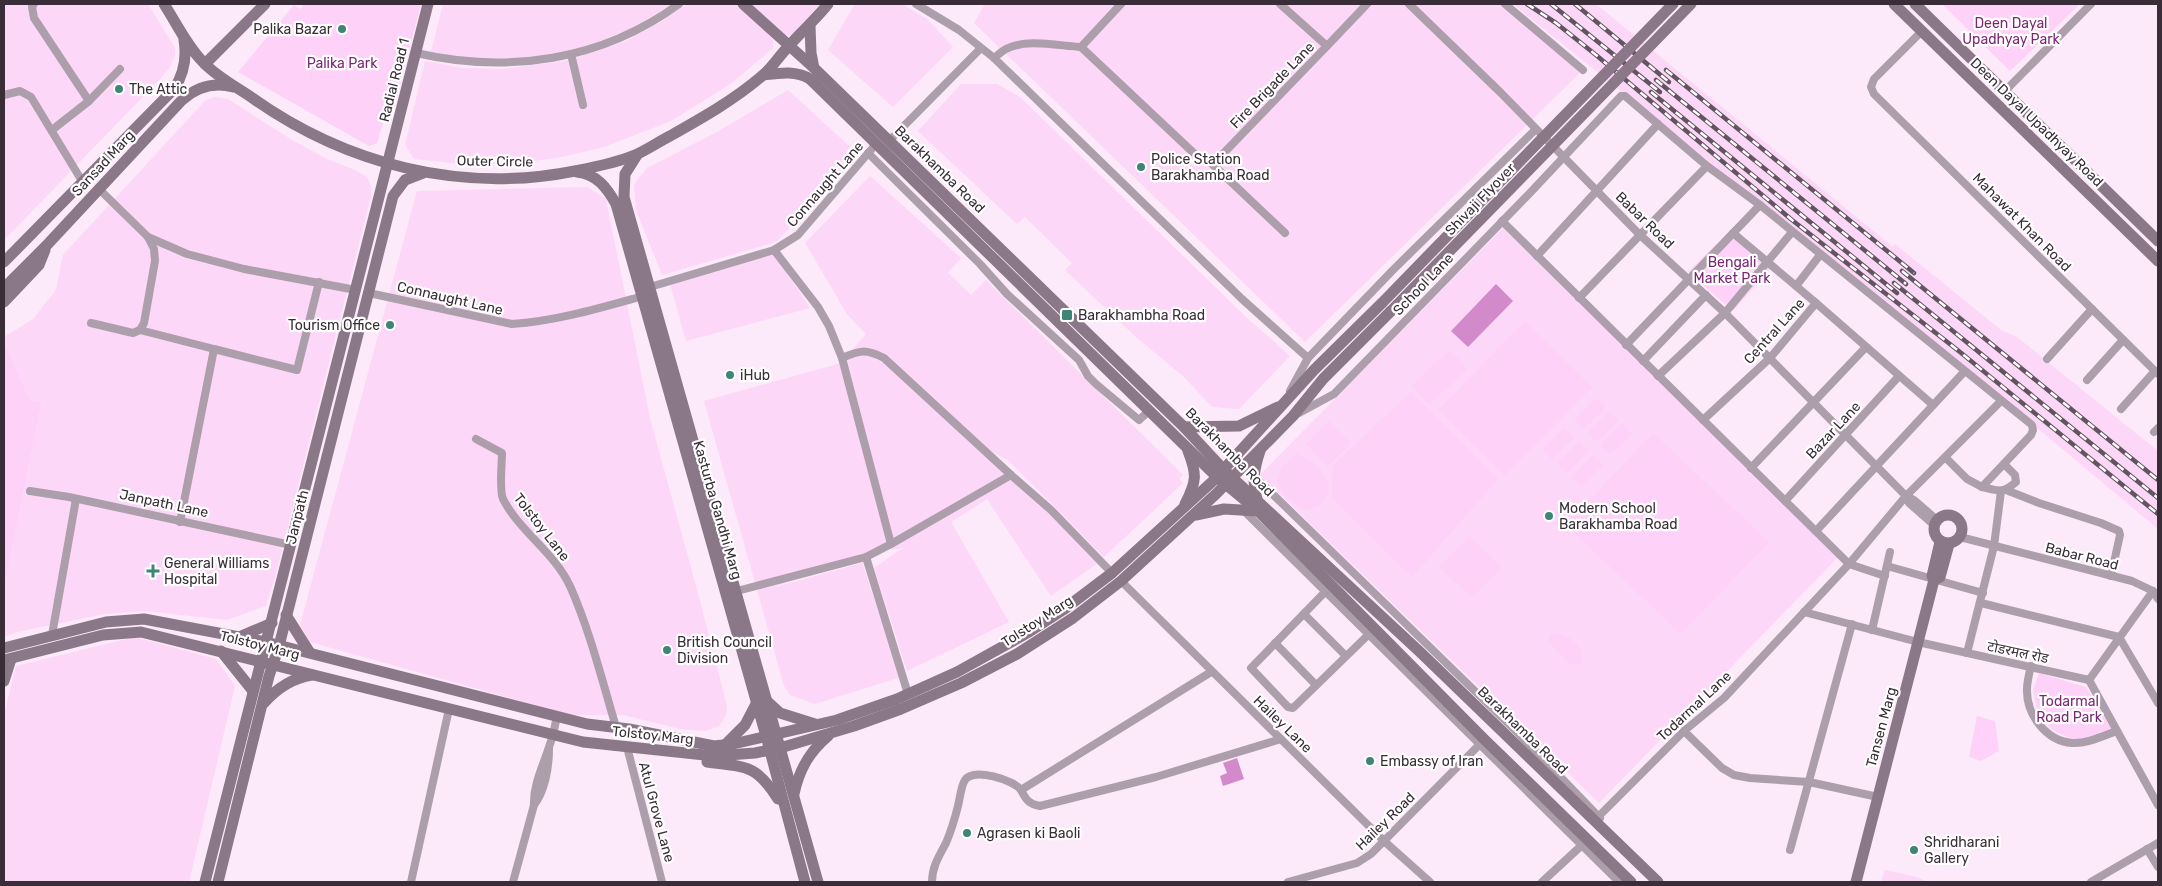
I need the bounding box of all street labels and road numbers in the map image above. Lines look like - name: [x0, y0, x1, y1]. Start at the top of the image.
- street label: Radial Road 1: [376, 36, 413, 124]
- street label: Fire Brigade Lane: [1227, 38, 1318, 132]
- street label: Deen Dayal Upadhyay Road: [1967, 54, 2107, 190]
- street label: Barakhamba Road: [891, 122, 988, 217]
- street label: Sansad Marg: [69, 127, 138, 200]
- street label: Connaught Lane: [783, 138, 867, 231]
- street label: Outer Circle: [457, 152, 534, 171]
- street label: Shivaji Flyover: [1442, 159, 1520, 239]
- street label: Mahawat Khan Road: [1969, 170, 2074, 275]
- street label: Babar Road: [1612, 188, 1677, 252]
- street label: School Lane: [1390, 250, 1457, 319]
- street label: Connaught Lane: [395, 278, 505, 319]
- street label: Central Lane: [1740, 295, 1808, 368]
- street label: Bazar Lane: [1802, 398, 1864, 463]
- street label: Barakhamba Road: [1182, 404, 1278, 500]
- street label: Kasturba Gandhi Marg: [690, 439, 745, 582]
- street label: Janpath Lane: [118, 486, 210, 521]
- street label: Janpath: [283, 488, 312, 546]
- street label: Tolstoy Lane: [510, 490, 573, 565]
- street label: Babar Road: [2044, 539, 2120, 574]
- street label: Tolstoy Marg: [998, 592, 1076, 651]
- street label: Tolstoy Marg: [218, 627, 302, 664]
- street label: टोडरमल रोड: [1986, 638, 2050, 667]
- street label: Todarmal Lane: [1654, 668, 1735, 745]
- street label: Barakhamba Road: [1474, 683, 1571, 778]
- street label: Tansen Marg: [1863, 685, 1900, 769]
- street label: Hailey Lane: [1250, 692, 1316, 757]
- street label: Tolstoy Marg: [611, 723, 694, 748]
- street label: Atul Grove Lane: [635, 760, 678, 864]
- street label: Hailey Road: [1352, 789, 1419, 854]

